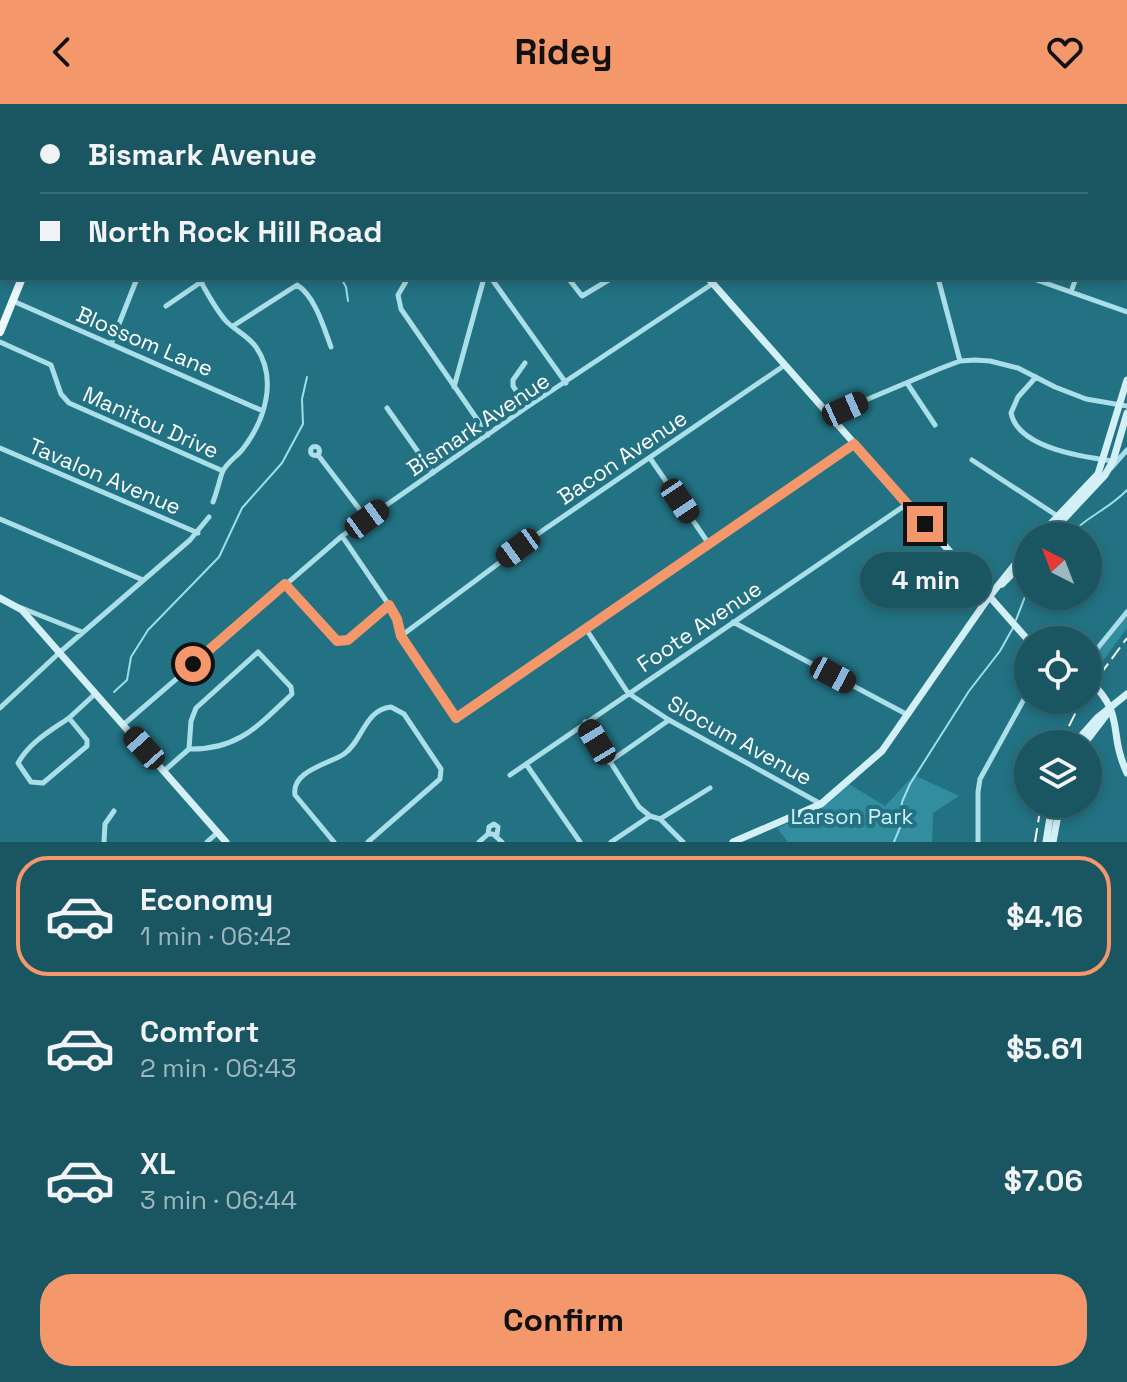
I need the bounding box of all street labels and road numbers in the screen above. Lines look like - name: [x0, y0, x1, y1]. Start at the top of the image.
- street label: Blossom Lane: [72, 300, 218, 382]
- street label: Bismark Avenue: [401, 366, 555, 482]
- street label: Manitou Drive: [79, 380, 223, 464]
- street label: Bacon Avenue: [552, 403, 692, 511]
- street label: Tavalon Avenue: [25, 431, 185, 521]
- street label: Foote Avenue: [631, 574, 767, 678]
- street label: Slocum Avenue: [663, 689, 817, 791]

